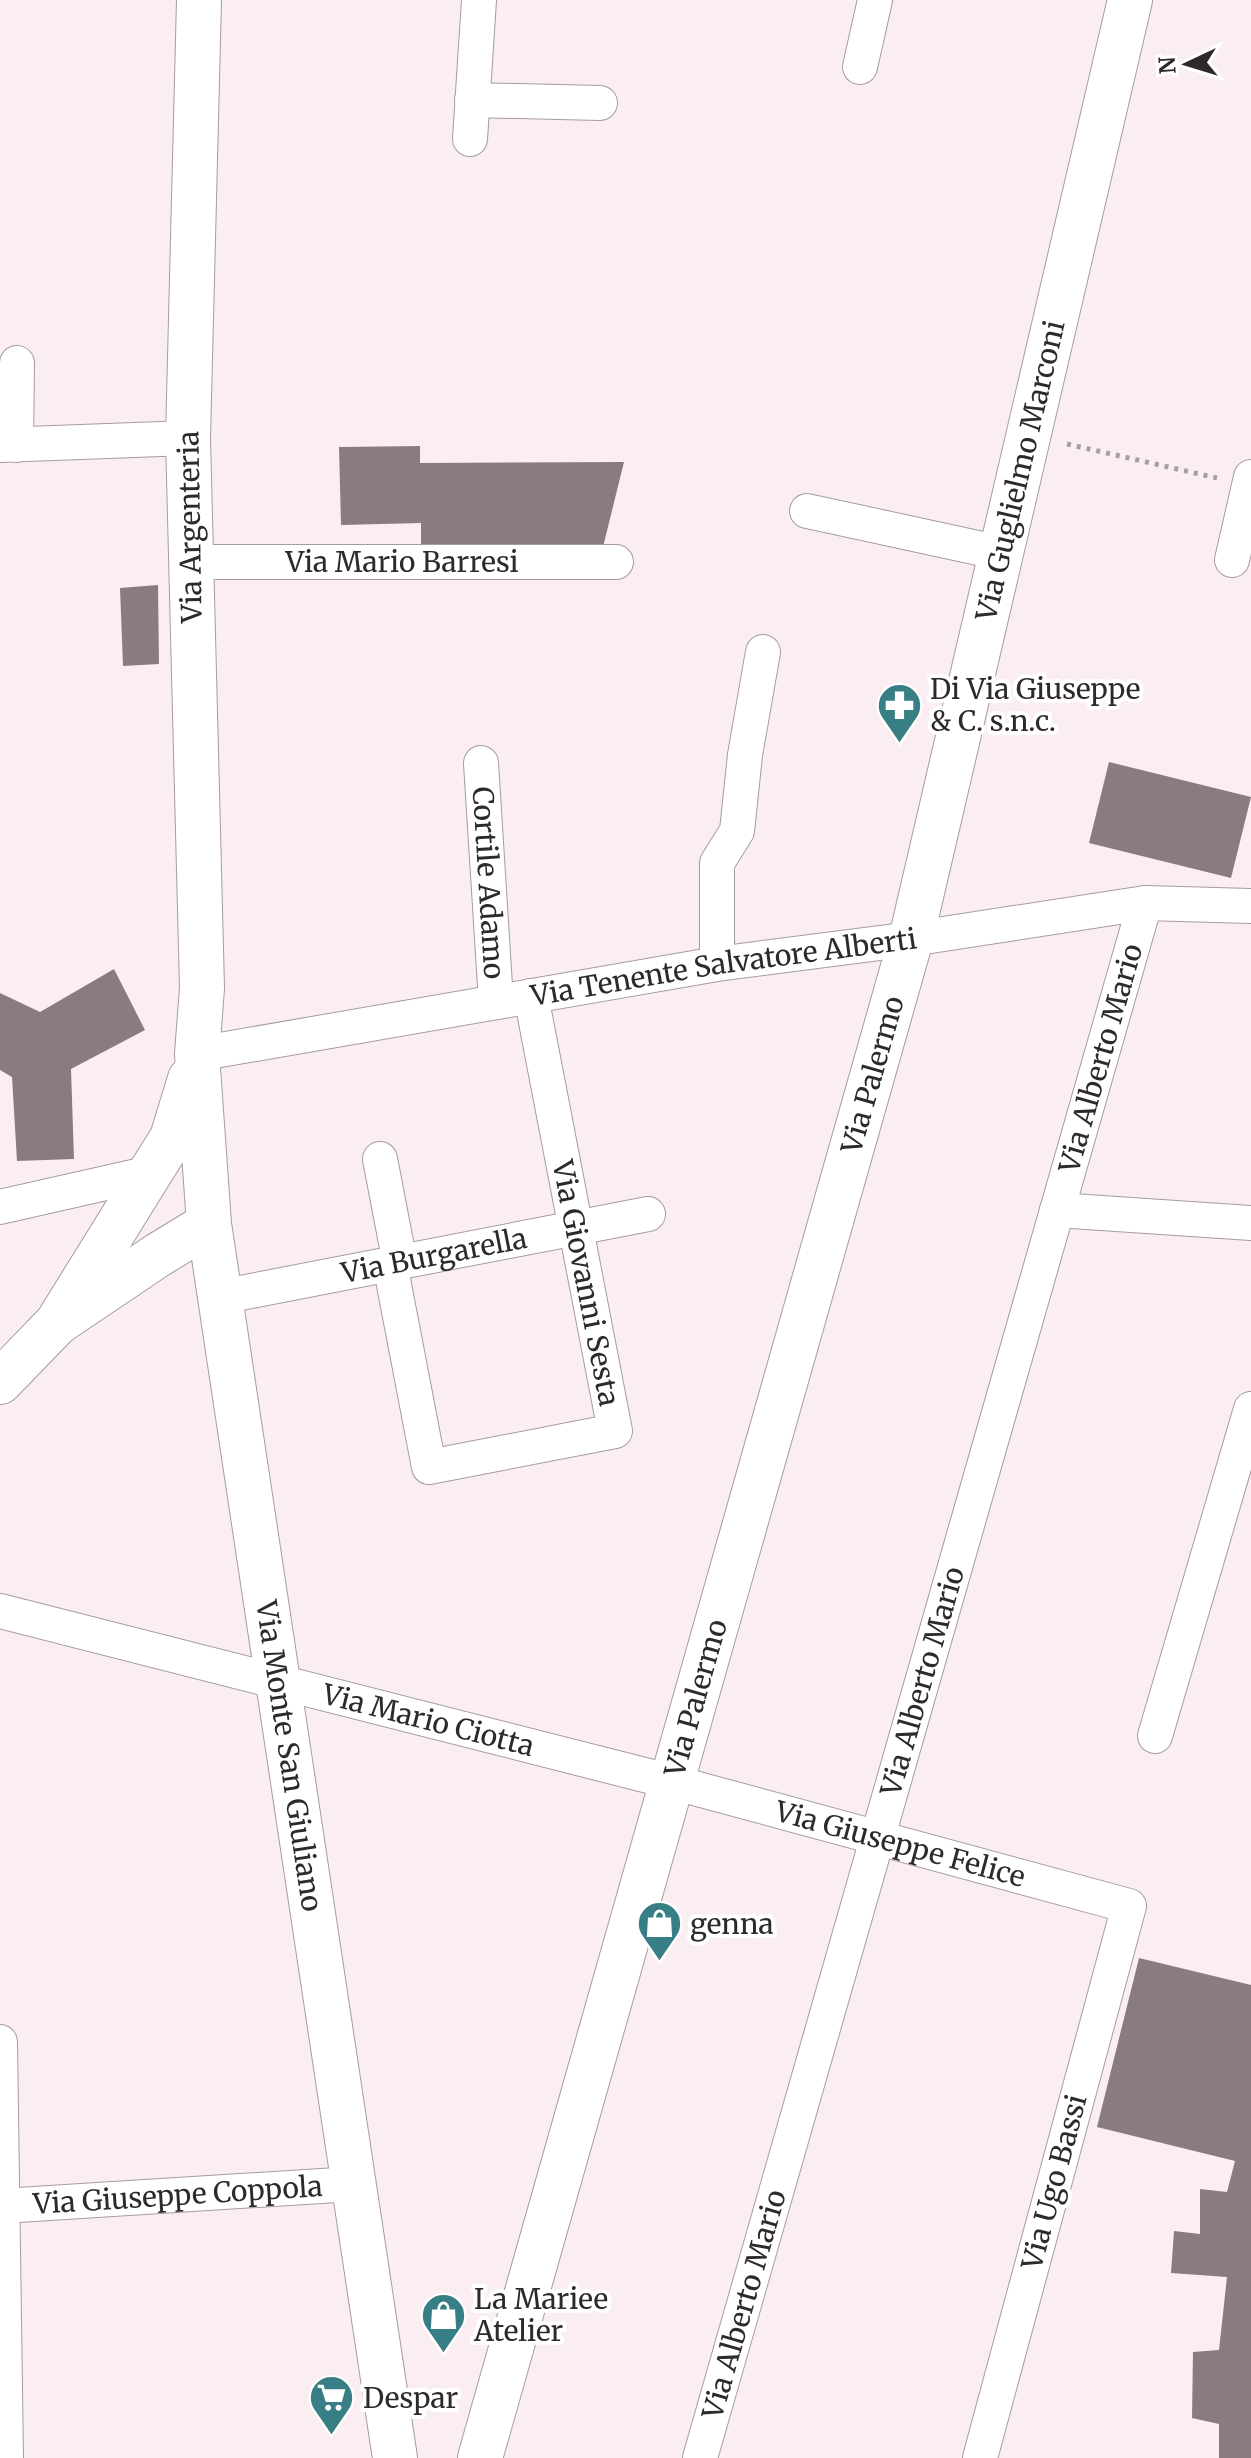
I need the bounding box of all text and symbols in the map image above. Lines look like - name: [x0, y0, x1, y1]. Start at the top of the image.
- north arrow: [1147, 24, 1227, 104]
- text: N: [1152, 55, 1182, 75]
- street label: Via Guglielmo Marconi: [968, 317, 1073, 625]
- street label: Via Argenteria: [170, 431, 210, 624]
- street label: Via Mario Barresi: [284, 544, 519, 580]
- place label: Di Via Giuseppe & C. s.n.c.: [930, 671, 1140, 739]
- pharmacy icon: Di Via Giuseppe & C. s.n.c.: [875, 681, 923, 744]
- street label: Cortile Adamo: [465, 785, 513, 980]
- street label: Via Tenente Salvatore Alberti: [527, 920, 919, 1014]
- street label: Via Alberto Mario: [1050, 940, 1150, 1178]
- street label: Via Palermo: [833, 992, 912, 1158]
- street label: Via Giovanni Sesta: [544, 1156, 627, 1409]
- street label: Via Burgarella: [337, 1220, 530, 1291]
- street label: Via Alberto Mario: [872, 1563, 972, 1801]
- street label: Via Monte San Giuliano: [248, 1597, 330, 1914]
- street label: Via Palermo: [656, 1615, 735, 1782]
- street label: Via Mario Ciotta: [318, 1676, 538, 1764]
- street label: Via Giuseppe Felice: [771, 1793, 1029, 1895]
- shop icon: genna: [635, 1900, 683, 1963]
- place label: genna: [690, 1906, 773, 1942]
- street label: Via Ugo Bassi: [1013, 2091, 1095, 2274]
- street label: Via Giuseppe Coppola: [31, 2168, 323, 2222]
- street label: Via Alberto Mario: [694, 2186, 794, 2424]
- place label: La Mariee Atelier: [473, 2281, 608, 2349]
- shop icon: La Mariee Atelier: [419, 2291, 467, 2354]
- supermarket icon: Despar: [308, 2374, 356, 2437]
- place label: Despar: [363, 2380, 458, 2416]

